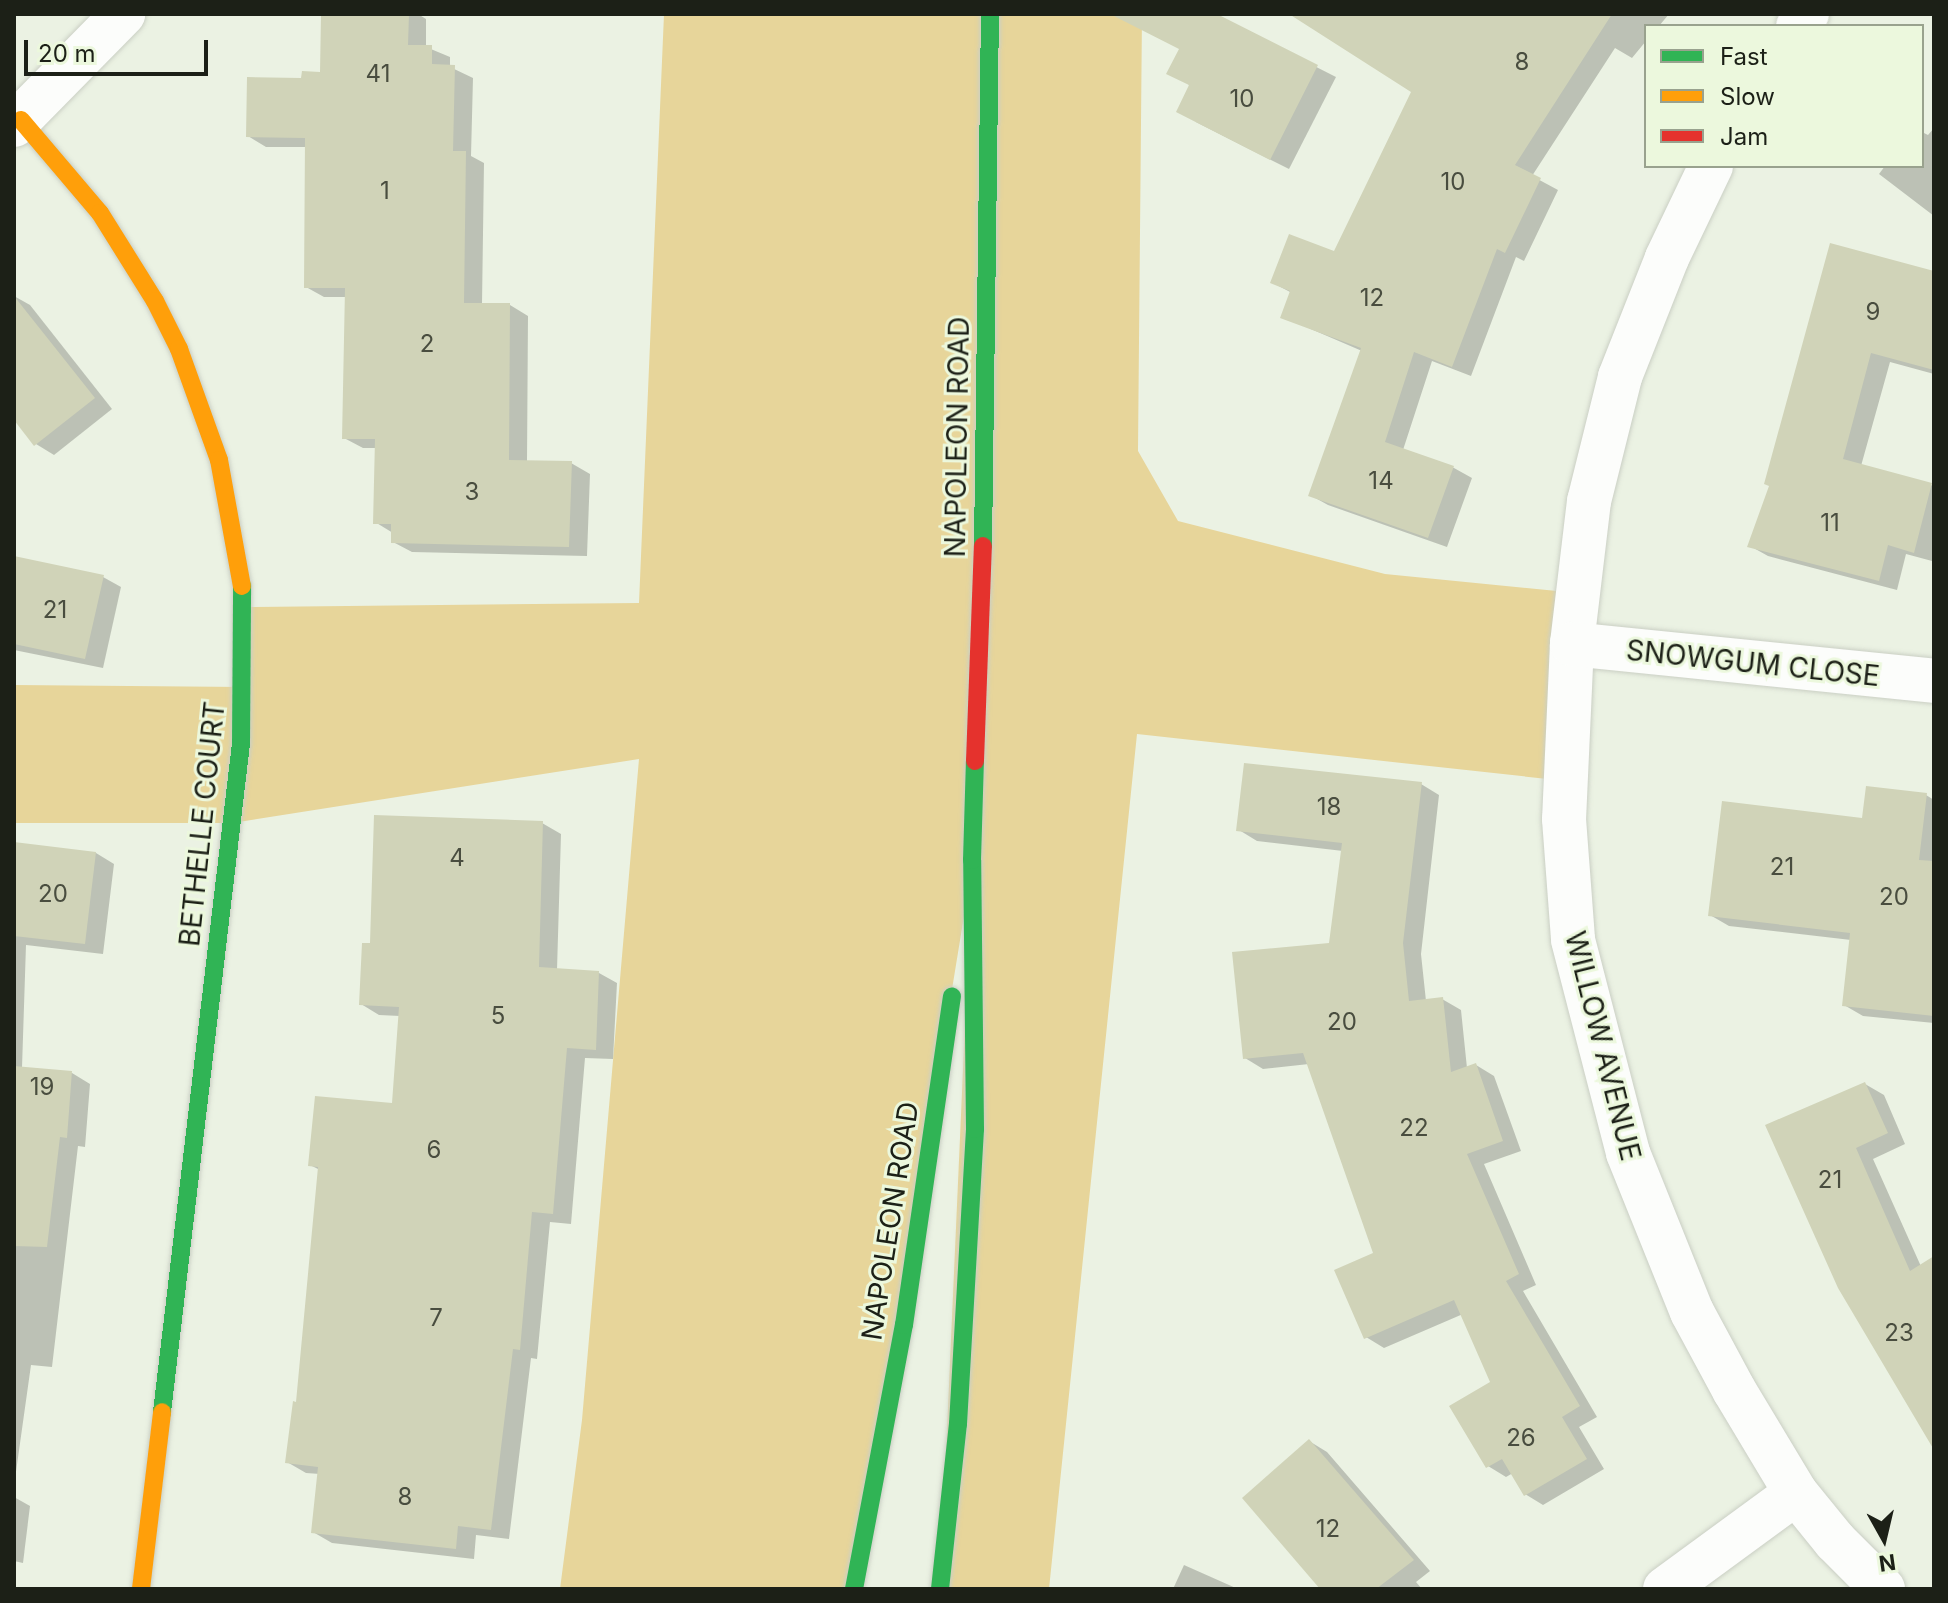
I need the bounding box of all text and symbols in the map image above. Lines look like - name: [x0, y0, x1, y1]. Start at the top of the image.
- scale bar: [28, 24, 212, 74]
- legend: [1644, 24, 1924, 168]
- text: 20 m: [38, 39, 96, 68]
- text: Fast: [1720, 42, 1768, 71]
- house number: 8: [1515, 48, 1529, 76]
- house number: 41: [366, 60, 390, 88]
- text: Slow: [1720, 82, 1775, 111]
- house number: 10: [1230, 85, 1254, 113]
- text: Jam: [1720, 122, 1768, 151]
- house number: 10: [1441, 168, 1465, 196]
- house number: 1: [380, 177, 390, 205]
- house number: 12: [1360, 284, 1384, 312]
- house number: 9: [1866, 298, 1880, 326]
- street label: NAPOLEON ROAD: [938, 316, 976, 558]
- house number: 2: [420, 330, 434, 358]
- house number: 14: [1368, 467, 1394, 495]
- house number: 3: [465, 478, 479, 506]
- house number: 11: [1820, 509, 1840, 537]
- house number: 21: [43, 596, 67, 624]
- street label: SNOWGUM CLOSE: [1625, 633, 1881, 693]
- street label: BETHELLE COURT: [172, 700, 232, 948]
- house number: 18: [1317, 793, 1341, 821]
- house number: 4: [449, 844, 465, 872]
- house number: 21: [1770, 853, 1794, 881]
- house number: 20: [38, 880, 68, 908]
- house number: 20: [1879, 883, 1909, 911]
- street label: WILLOW AVENUE: [1558, 928, 1648, 1164]
- house number: 5: [491, 1002, 505, 1030]
- house number: 20: [1327, 1008, 1357, 1036]
- house number: 19: [30, 1073, 54, 1101]
- street label: NAPOLEON ROAD: [855, 1099, 925, 1343]
- house number: 22: [1399, 1114, 1429, 1142]
- house number: 6: [427, 1136, 441, 1164]
- house number: 21: [1818, 1166, 1842, 1194]
- house number: 7: [429, 1304, 443, 1332]
- house number: 23: [1884, 1319, 1914, 1347]
- house number: 26: [1506, 1424, 1536, 1452]
- house number: 8: [398, 1483, 412, 1511]
- north arrow: [1844, 1499, 1924, 1579]
- house number: 12: [1316, 1515, 1340, 1543]
- text: N: [1877, 1549, 1897, 1577]

